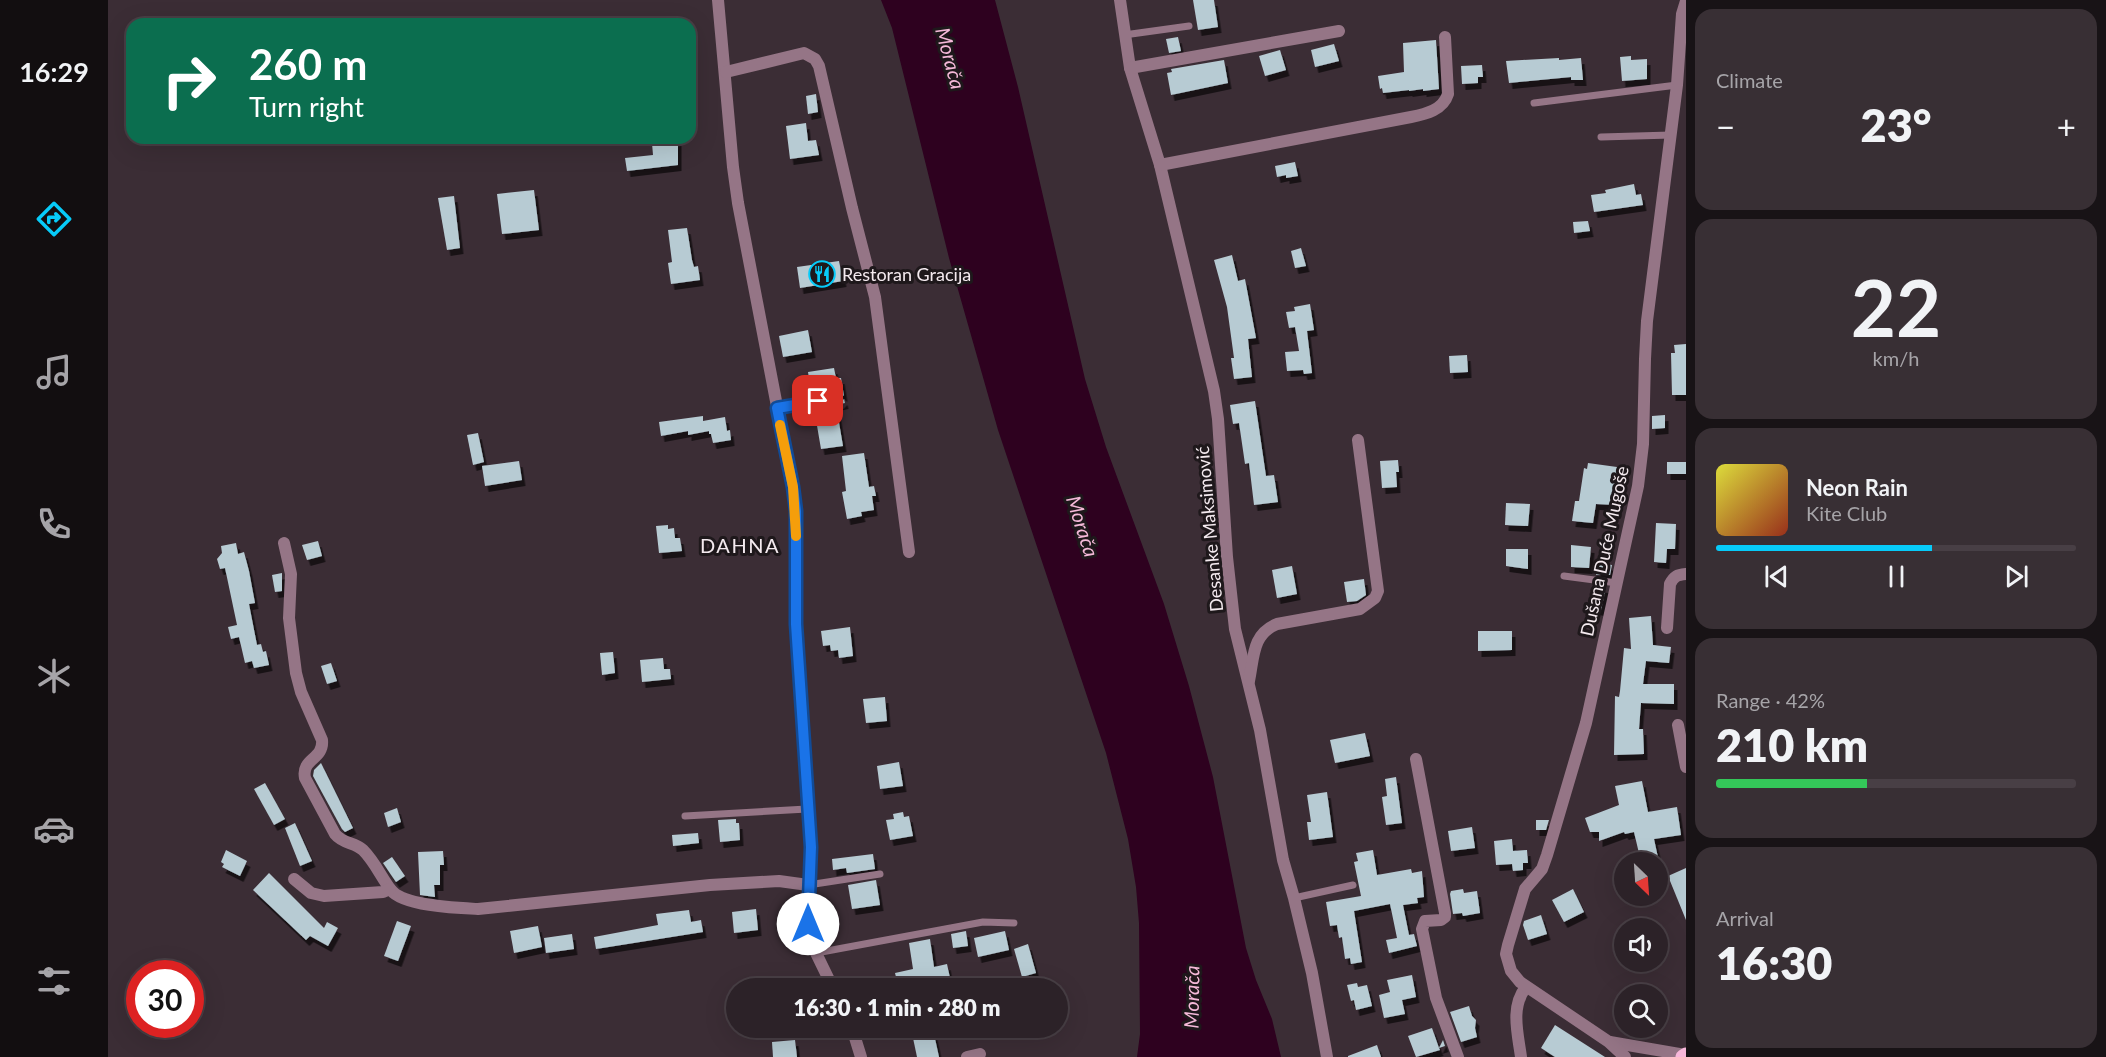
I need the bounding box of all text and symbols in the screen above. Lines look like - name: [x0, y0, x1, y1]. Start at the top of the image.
- water label: Morača: [931, 24, 971, 92]
- text: 260 m: [249, 39, 367, 89]
- icon: right: [150, 42, 228, 120]
- text: 16:29: [19, 55, 89, 88]
- text: Climate: [1716, 68, 1783, 92]
- text: Turn right: [249, 90, 364, 123]
- text: 23°: [1861, 98, 1931, 152]
- text: −: [1716, 106, 1735, 146]
- text: +: [2057, 106, 2076, 146]
- icon: directions: [33, 198, 75, 240]
- restaurant icon: Restoran Gracija: [807, 259, 837, 289]
- text: 22: [1851, 260, 1941, 354]
- place label: Restoran Gracija: [842, 263, 971, 285]
- text: km/h: [1873, 346, 1919, 370]
- icon: music: [33, 351, 75, 393]
- pin: [792, 375, 843, 426]
- icon: arrive: [801, 384, 834, 417]
- street label: Desanke Maksimović: [1191, 445, 1227, 613]
- street label: Dušana Duće Mugoše: [1575, 464, 1633, 638]
- text: Neon Rain: [1806, 474, 1908, 501]
- water label: Morača: [1062, 492, 1104, 560]
- text: Kite Club: [1806, 501, 1887, 525]
- icon: phone: [33, 503, 75, 545]
- district label: DAHNA: [700, 533, 780, 557]
- icon: previous: [1760, 560, 1793, 593]
- icon: pause: [1880, 560, 1913, 593]
- icon: next: [2000, 560, 2033, 593]
- icon: climate: [33, 655, 75, 697]
- text: Range · 42%: [1716, 688, 1825, 712]
- text: 210 km: [1716, 718, 1868, 772]
- icon: car: [33, 808, 75, 850]
- north arrow: [1614, 852, 1668, 906]
- map controls: [1614, 852, 1668, 1038]
- position arrow: [776, 892, 840, 956]
- text: Arrival: [1716, 906, 1774, 930]
- button: sound: [1614, 918, 1668, 972]
- text: 16:30: [1716, 936, 1832, 990]
- icon: filters: [33, 960, 75, 1002]
- speed limit sign: 30: [126, 960, 204, 1038]
- water label: Morača: [1178, 965, 1204, 1029]
- button: search: [1614, 984, 1668, 1038]
- text: 16:30 · 1 min · 280 m: [794, 994, 1000, 1021]

